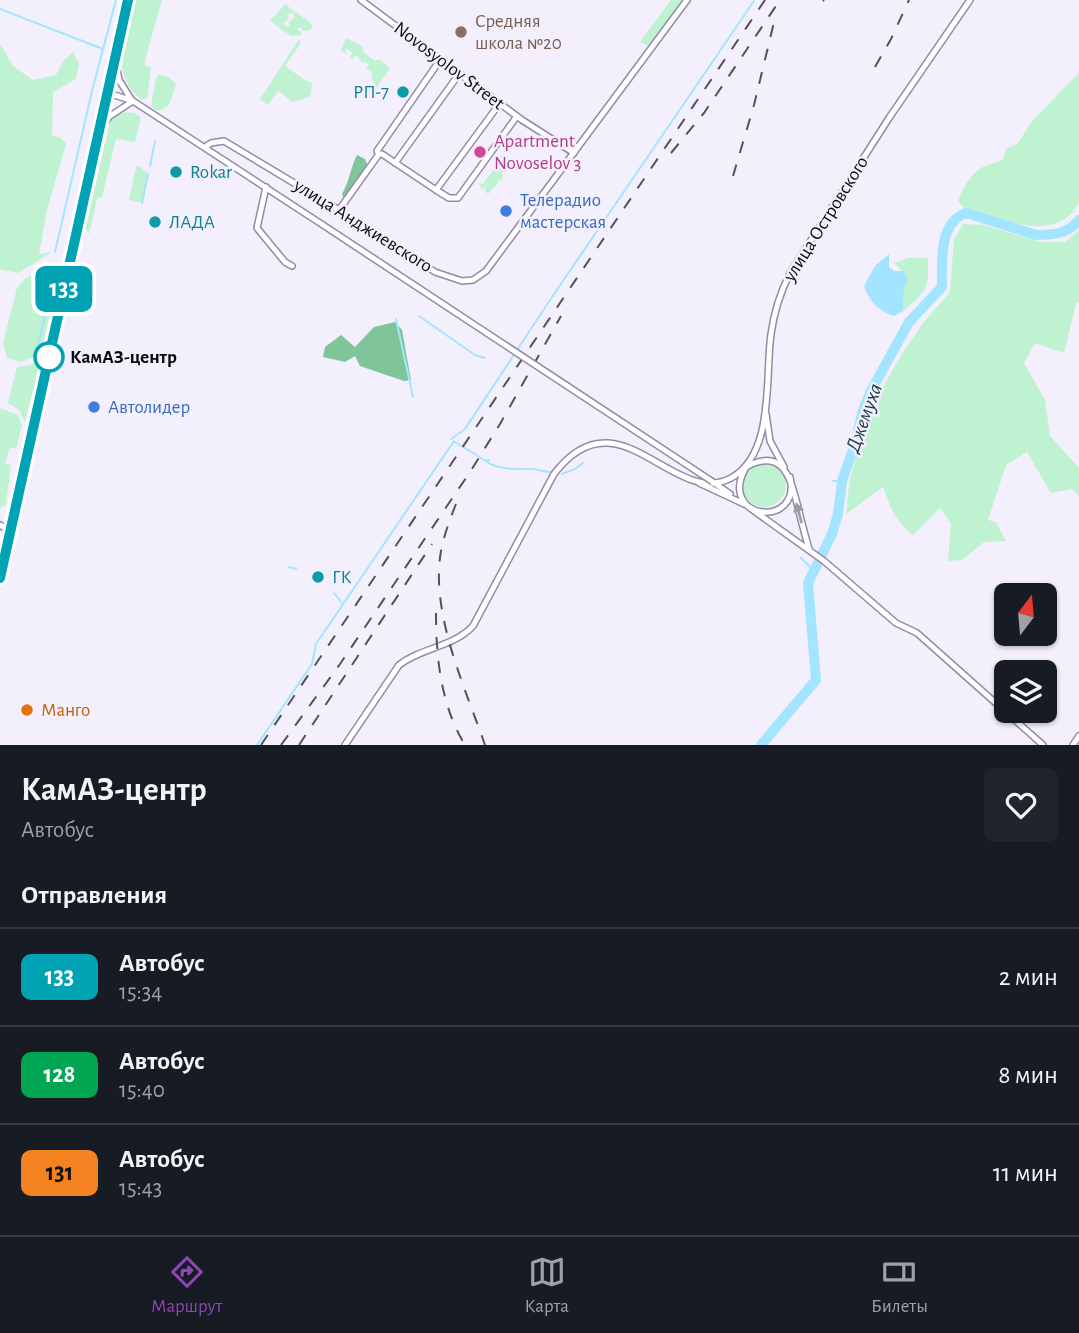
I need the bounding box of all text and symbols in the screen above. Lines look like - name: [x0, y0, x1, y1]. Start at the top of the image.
- place label: Средняя школа №20: [475, 12, 562, 53]
- street label: Novosyolov Street: [390, 19, 508, 113]
- marker: Средняя школа №20: [453, 24, 469, 40]
- place label: РП-7: [353, 83, 389, 102]
- marker: РП-7: [395, 84, 411, 100]
- place label: Apartment Novoselov 3: [494, 132, 581, 173]
- marker: Apartment Novoselov 3: [472, 144, 488, 160]
- street label: улица Островского: [779, 153, 872, 286]
- place label: Rokar: [190, 163, 232, 182]
- marker: Rokar: [168, 164, 184, 180]
- street label: улица Анджиевского: [290, 175, 436, 276]
- place label: Телерадио мастерская: [520, 191, 606, 232]
- marker: Телерадио мастерская: [498, 203, 514, 219]
- place label: ЛАДА: [169, 213, 215, 232]
- marker: ЛАДА: [147, 214, 163, 230]
- line badge: 133: [24, 266, 104, 312]
- text: 133: [49, 277, 79, 301]
- marker: КамАЗ-центр: [34, 342, 64, 372]
- place label: КамАЗ-центр: [70, 348, 177, 367]
- water label: Джемуха: [841, 381, 886, 456]
- place label: Автолидер: [108, 398, 190, 417]
- marker: Автолидер: [86, 399, 102, 415]
- one-way arrow: [793, 502, 804, 524]
- place label: ГК: [332, 568, 352, 587]
- marker: ГК: [310, 569, 326, 585]
- north arrow: [994, 583, 1057, 646]
- map controls: [994, 583, 1057, 723]
- button: layers: [994, 660, 1057, 723]
- place label: Манго: [41, 701, 90, 720]
- marker: Манго: [19, 702, 35, 718]
- button: heart: [984, 768, 1058, 842]
- text: КамАЗ-центр: [21, 774, 207, 807]
- text: Автобус: [21, 819, 94, 842]
- text: Отправления: [21, 882, 167, 908]
- text: Автобус: [119, 950, 205, 976]
- text: 2 мин: [999, 964, 1058, 990]
- text: 133: [45, 965, 74, 989]
- text: 15:34: [119, 981, 162, 1004]
- text: Автобус: [119, 1048, 205, 1074]
- text: 8 мин: [998, 1062, 1058, 1088]
- text: 128: [44, 1063, 75, 1087]
- text: 15:40: [119, 1079, 165, 1102]
- text: Автобус: [119, 1146, 205, 1172]
- text: 11 мин: [993, 1160, 1058, 1186]
- text: 131: [46, 1161, 73, 1185]
- text: 15:43: [119, 1177, 162, 1200]
- tab: Маршрут: [151, 1253, 222, 1318]
- tab: Карта: [524, 1253, 569, 1318]
- tab: Билеты: [871, 1253, 928, 1318]

